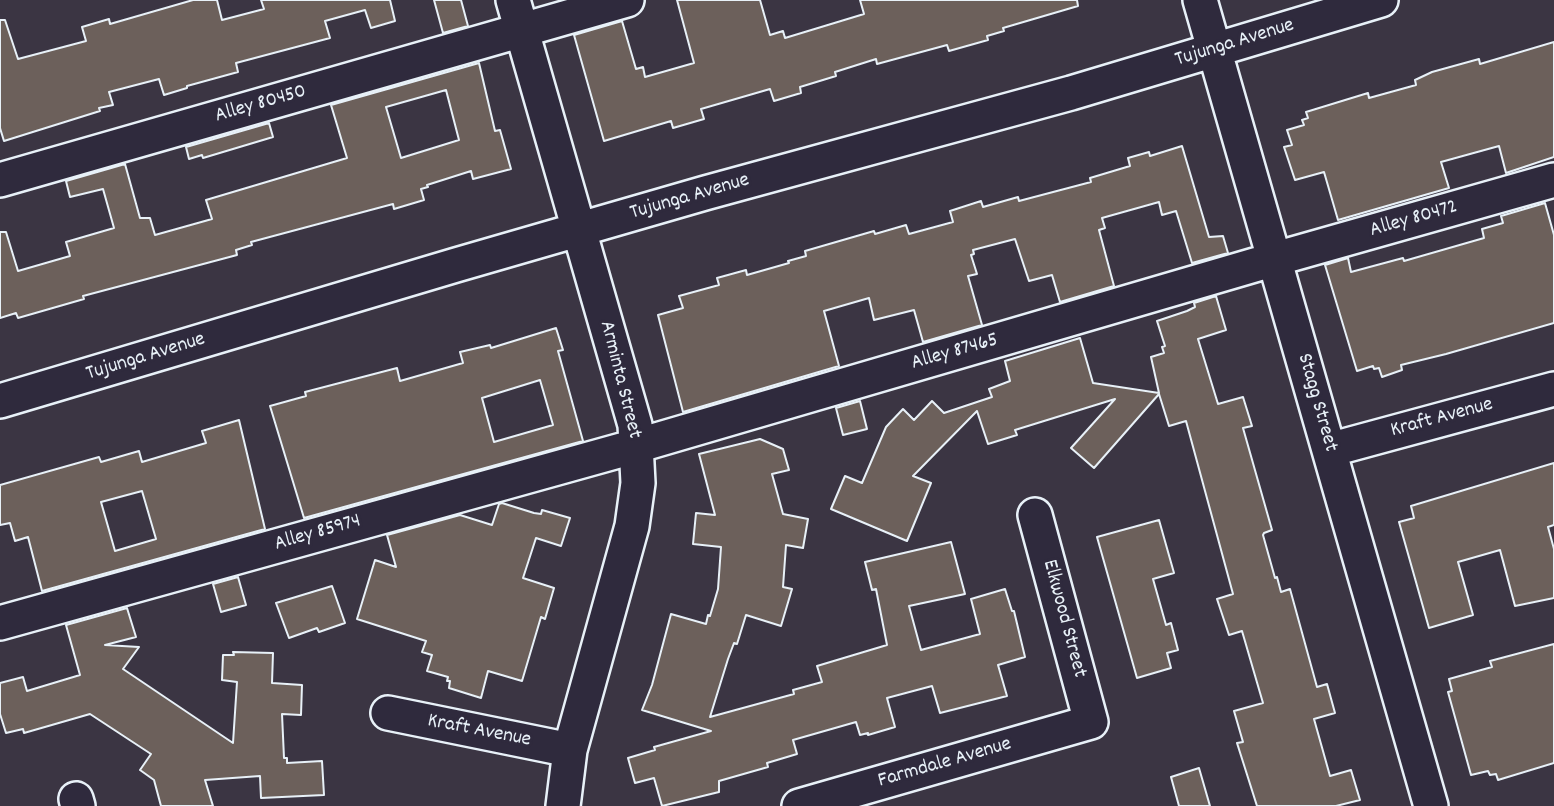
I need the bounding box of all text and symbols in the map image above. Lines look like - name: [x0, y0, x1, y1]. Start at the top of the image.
- street label: Tujunga Avenue: [1172, 14, 1298, 74]
- street label: Alley 80450: [212, 80, 310, 130]
- street label: Tujunga Avenue: [627, 169, 753, 227]
- street label: Alley 80472: [1367, 196, 1461, 244]
- street label: Arminta Street: [592, 318, 646, 442]
- street label: Tujunga Avenue: [83, 328, 209, 388]
- street label: Alley 87465: [909, 329, 1001, 377]
- street label: Stagg Street: [1290, 351, 1342, 455]
- street label: Kraft Avenue: [1388, 393, 1496, 445]
- street label: Alley 85974: [272, 510, 364, 558]
- street label: Elkwood Street: [1035, 557, 1091, 681]
- street label: Kraft Avenue: [425, 710, 533, 754]
- street label: Farmdale Avenue: [875, 733, 1015, 795]

